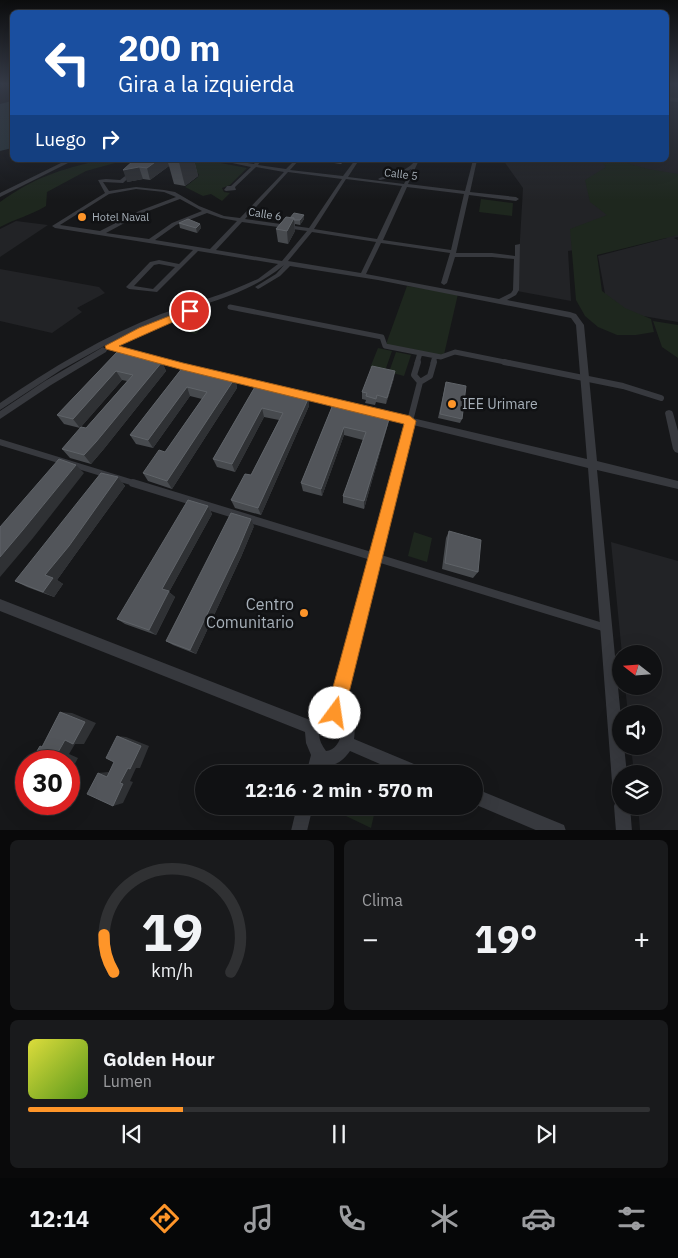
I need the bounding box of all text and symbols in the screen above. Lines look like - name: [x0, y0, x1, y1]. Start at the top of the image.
- text: 200 m: [118, 25, 221, 71]
- icon: left: [35, 30, 100, 95]
- text: Gira a la izquierda: [118, 69, 294, 98]
- icon: right: [96, 125, 124, 153]
- text: Luego: [35, 127, 86, 151]
- street label: Calle 5: [383, 165, 419, 183]
- street label: Calle 6: [247, 204, 283, 224]
- place label: Hotel Naval: [92, 210, 149, 224]
- marker: Hotel Naval: [76, 211, 88, 223]
- pin: [169, 290, 211, 332]
- icon: arrive: [176, 297, 204, 325]
- place label: IEE Urimare: [462, 395, 538, 413]
- marker: IEE Urimare: [446, 398, 458, 410]
- place label: Centro Comunitario: [206, 594, 294, 632]
- marker: Centro Comunitario: [298, 607, 310, 619]
- north arrow: [612, 645, 662, 695]
- map controls: [612, 645, 662, 815]
- position arrow: [308, 686, 360, 738]
- button: sound: [612, 705, 662, 755]
- speed limit sign: 30: [15, 750, 80, 815]
- button: layers: [612, 765, 662, 815]
- text: 12:16 · 2 min · 570 m: [245, 778, 433, 802]
- text: Clima: [362, 890, 403, 910]
- text: 19: [141, 898, 203, 965]
- text: 19°: [474, 914, 538, 963]
- text: −: [362, 920, 379, 957]
- text: +: [633, 920, 650, 957]
- text: km/h: [151, 959, 193, 982]
- text: Golden Hour: [103, 1047, 215, 1071]
- text: Lumen: [103, 1071, 152, 1091]
- icon: previous: [118, 1120, 146, 1148]
- icon: pause: [325, 1120, 353, 1148]
- icon: next: [532, 1120, 560, 1148]
- icon: directions: [147, 1201, 182, 1236]
- icon: music: [241, 1201, 276, 1236]
- icon: phone: [334, 1201, 369, 1236]
- icon: climate: [427, 1201, 462, 1236]
- icon: car: [521, 1201, 556, 1236]
- icon: filters: [614, 1201, 649, 1236]
- text: 12:14: [29, 1204, 89, 1233]

